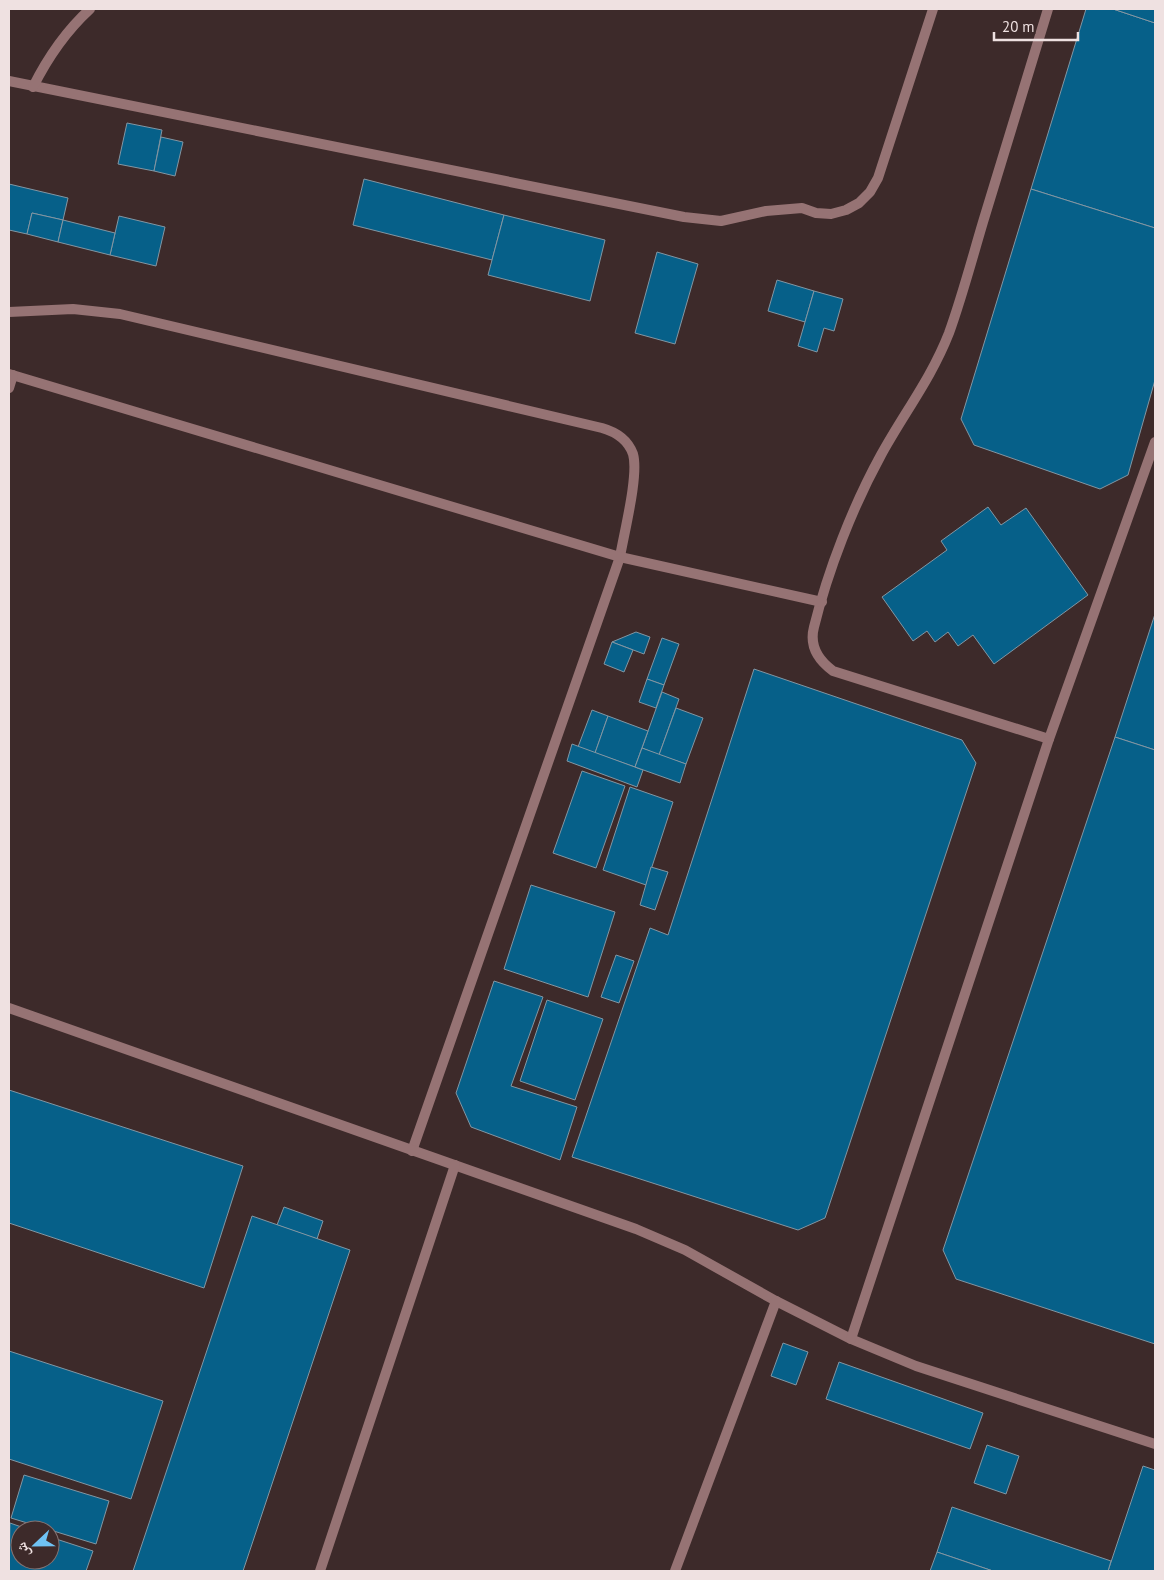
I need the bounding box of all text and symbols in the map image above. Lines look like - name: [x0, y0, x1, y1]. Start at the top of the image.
- scale bar: [994, 10, 1078, 42]
- text: 20 m: [1002, 17, 1035, 36]
- north arrow: [10, 1520, 60, 1570]
- text: ش: [12, 1539, 34, 1560]

